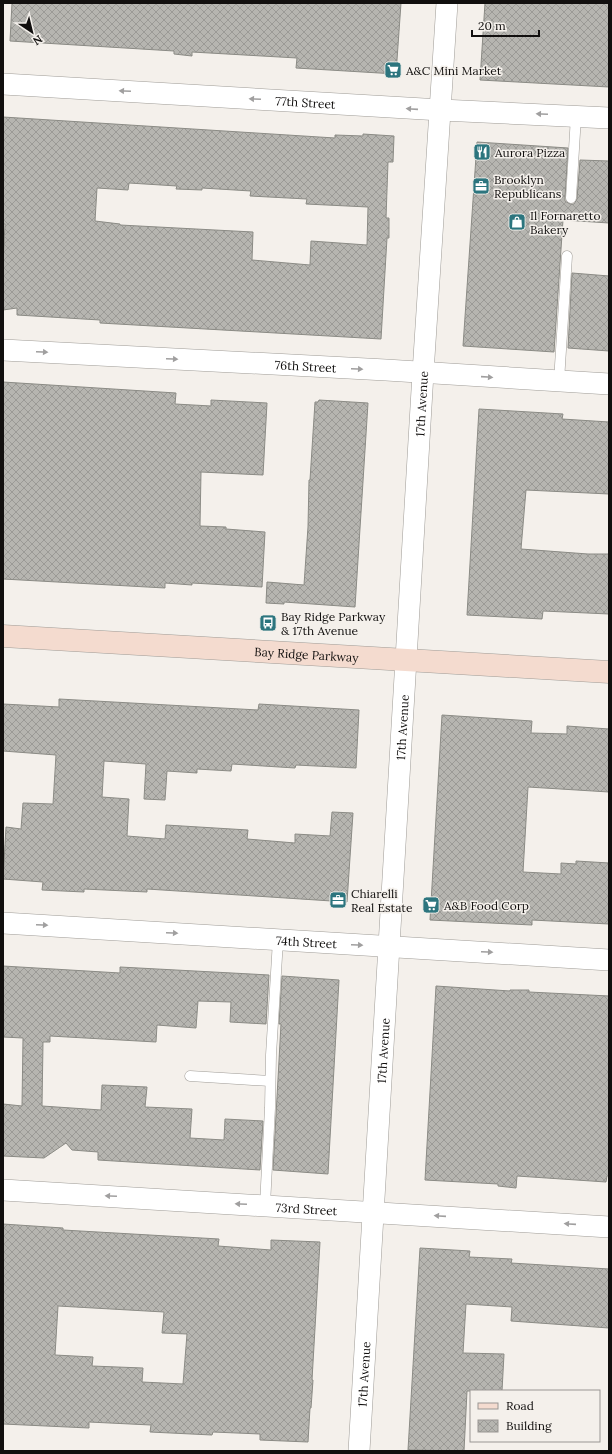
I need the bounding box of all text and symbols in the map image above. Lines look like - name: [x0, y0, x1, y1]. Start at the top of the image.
- north arrow: [12, 12, 52, 52]
- scale bar: [472, 12, 539, 38]
- text: 20 m: [478, 18, 506, 33]
- text: N: [30, 32, 45, 49]
- supermarket icon: A&C Mini Market: [383, 60, 403, 80]
- place label: A&C Mini Market: [405, 63, 502, 78]
- one-way arrow: [119, 88, 131, 95]
- street label: 77th Street: [275, 93, 336, 111]
- one-way arrow: [248, 96, 261, 102]
- one-way arrow: [406, 105, 418, 112]
- one-way arrow: [536, 111, 548, 118]
- restaurant icon: Aurora Pizza: [472, 142, 492, 162]
- place label: Aurora Pizza: [494, 145, 565, 160]
- place label: Brooklyn Republicans: [494, 172, 562, 201]
- office icon: Brooklyn Republicans: [471, 176, 491, 196]
- place label: Il Fornaretto Bakery: [530, 208, 601, 237]
- shop icon: Il Fornaretto Bakery: [507, 212, 527, 232]
- one-way arrow: [36, 348, 48, 355]
- one-way arrow: [166, 355, 178, 362]
- street label: 76th Street: [274, 357, 337, 375]
- one-way arrow: [351, 365, 363, 372]
- street label: 17th Avenue: [412, 370, 431, 437]
- one-way arrow: [481, 373, 493, 380]
- place label: Bay Ridge Parkway & 17th Avenue: [281, 609, 386, 638]
- bus stop icon: Bay Ridge Parkway & 17th Avenue: [258, 613, 278, 633]
- street label: Bay Ridge Parkway: [254, 643, 360, 665]
- street label: 17th Avenue: [393, 694, 411, 761]
- place label: Chiarelli Real Estate: [351, 886, 413, 915]
- office icon: Chiarelli Real Estate: [328, 890, 348, 910]
- supermarket icon: A&B Food Corp: [421, 895, 441, 915]
- place label: A&B Food Corp: [443, 898, 529, 913]
- one-way arrow: [36, 922, 48, 929]
- one-way arrow: [166, 930, 178, 937]
- street label: 74th Street: [276, 932, 338, 951]
- one-way arrow: [351, 941, 363, 948]
- one-way arrow: [481, 949, 493, 956]
- street label: 17th Avenue: [373, 1017, 392, 1084]
- one-way arrow: [104, 1193, 117, 1199]
- street label: 73rd Street: [275, 1199, 338, 1218]
- one-way arrow: [235, 1200, 247, 1207]
- one-way arrow: [433, 1213, 446, 1219]
- one-way arrow: [564, 1221, 576, 1228]
- street label: 17th Avenue: [354, 1340, 373, 1407]
- legend: [470, 1390, 600, 1442]
- text: Road: [506, 1398, 534, 1413]
- text: Building: [506, 1418, 552, 1433]

